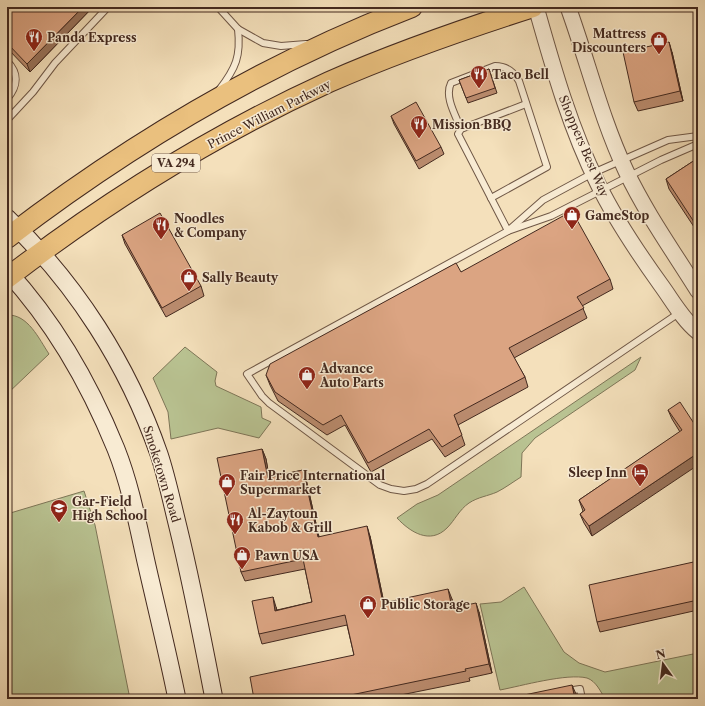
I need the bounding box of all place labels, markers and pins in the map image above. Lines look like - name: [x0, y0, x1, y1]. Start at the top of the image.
- place label: Mattress Discounters: [572, 26, 646, 55]
- restaurant icon: Panda Express: [24, 27, 44, 52]
- place label: Panda Express: [47, 30, 137, 45]
- shop icon: Mattress Discounters: [649, 30, 669, 55]
- restaurant icon: Taco Bell: [469, 64, 489, 89]
- place label: Taco Bell: [492, 67, 549, 82]
- restaurant icon: Mission BBQ: [409, 114, 429, 139]
- place label: Mission BBQ: [432, 117, 512, 132]
- shop icon: GameStop: [562, 205, 582, 230]
- place label: GameStop: [585, 208, 649, 223]
- place label: Noodles & Company: [174, 211, 247, 240]
- restaurant icon: Noodles & Company: [151, 215, 171, 240]
- shop icon: Sally Beauty: [179, 267, 199, 292]
- place label: Sally Beauty: [202, 270, 279, 285]
- place label: Advance Auto Parts: [319, 361, 384, 390]
- shop icon: Advance Auto Parts: [297, 365, 317, 390]
- hotel icon: Sleep Inn: [630, 462, 650, 487]
- place label: Sleep Inn: [568, 465, 628, 480]
- place label: Fair Price International Supermarket: [240, 468, 385, 497]
- shop icon: Fair Price International Supermarket: [217, 472, 237, 497]
- place label: Gar-Field High School: [72, 494, 147, 523]
- school or university icon: Gar-Field High School: [49, 498, 69, 523]
- place label: Al-Zaytoun Kabob & Grill: [247, 506, 332, 535]
- restaurant icon: Al-Zaytoun Kabob & Grill: [225, 510, 245, 535]
- shop icon: Pawn USA: [232, 545, 252, 570]
- place label: Pawn USA: [255, 548, 319, 563]
- shop icon: Public Storage: [358, 594, 378, 619]
- place label: Public Storage: [381, 597, 470, 612]

